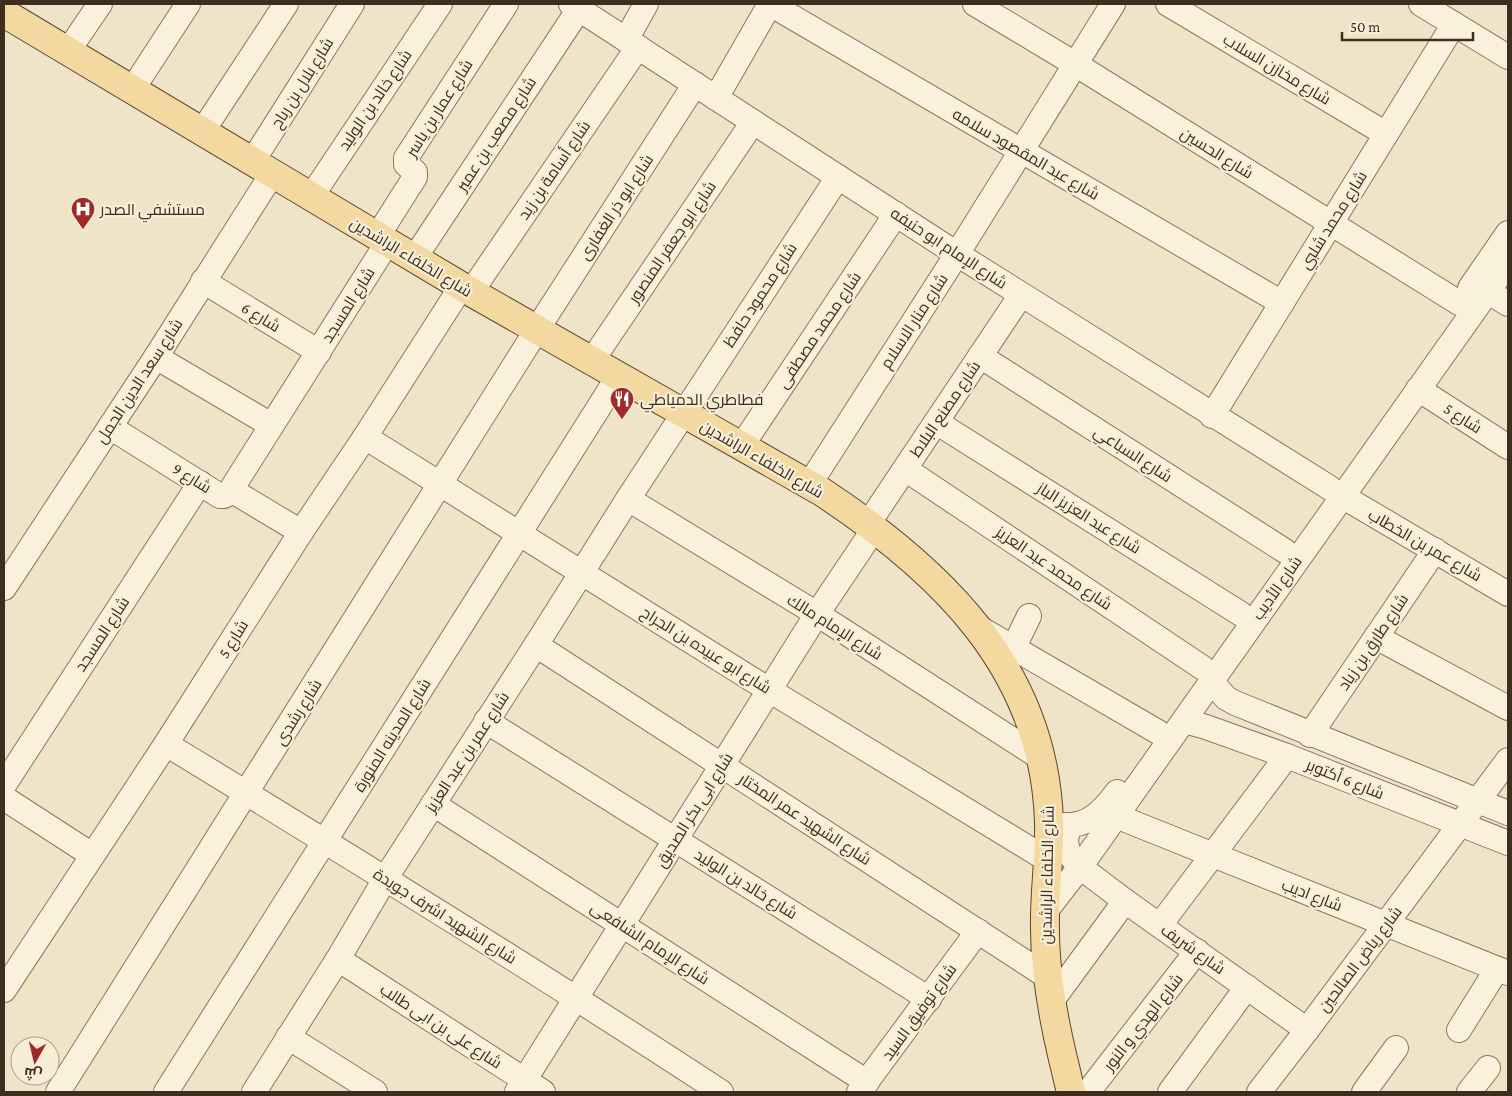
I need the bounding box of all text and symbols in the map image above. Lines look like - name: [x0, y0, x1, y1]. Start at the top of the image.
- scale bar: [1342, 10, 1473, 42]
- text: 50 m: [1350, 19, 1380, 35]
- street label: شارع مخازن السلاب: [1219, 30, 1334, 110]
- street label: شارع بلال بن رباح: [267, 35, 339, 133]
- street label: شارع خالد بن الوليد: [335, 46, 417, 155]
- street label: شارع عمار بن ياسر: [402, 56, 478, 162]
- street label: شارع مصعب بن عمير: [452, 74, 542, 197]
- street label: شارع عبد المقصود سلامه: [948, 105, 1102, 206]
- street label: شارع أسامة بن زيد: [514, 117, 596, 224]
- street label: شارع الحسين: [1176, 124, 1256, 184]
- street label: شارع ابو ذر الغفارى: [576, 151, 659, 264]
- street label: شارع محمد شلبي: [1296, 168, 1374, 275]
- street label: شارع ابو جعفر المنصور: [624, 178, 722, 309]
- hospital icon: مستشفي الصدر: [70, 196, 96, 230]
- place label: مستشفي الصدر: [99, 201, 205, 223]
- street label: شارع الإمام ابو حنيفه: [886, 204, 1010, 294]
- street label: شارع الخلفاء الراشدين: [346, 214, 475, 303]
- street label: شارع محمود حافظ: [720, 240, 803, 352]
- street label: شارع المسجد: [318, 264, 380, 347]
- street label: شارع محمد مصطفى: [774, 269, 867, 393]
- street label: شارع منار الاسلام: [877, 270, 953, 373]
- street label: شارع 6: [237, 299, 283, 338]
- street label: شارع سعد الدين الجمل: [92, 316, 188, 448]
- street label: شارع مصنع البلاط: [907, 358, 986, 462]
- restaurant icon: فطاطري الدمياطي: [609, 386, 635, 420]
- place label: فطاطري الدمياطي: [640, 391, 763, 413]
- street label: شارع 5: [1439, 400, 1485, 439]
- street label: شارع الخلفاء الراشدين: [696, 417, 826, 504]
- street label: شارع السباعي: [1088, 422, 1175, 490]
- street label: شارع 9: [168, 460, 214, 499]
- street label: شارع عبد العزيز الباز: [1032, 479, 1144, 559]
- street label: شارع عمر بن الخطاب: [1364, 506, 1485, 587]
- street label: شارع محمد عبد العزيز: [990, 522, 1115, 616]
- street label: شارع الأديب: [1249, 553, 1308, 625]
- street label: شارع الإمام مالك: [783, 591, 886, 666]
- street label: شارع طارق بن زياد: [1335, 591, 1414, 695]
- street label: شارع المسجد: [72, 594, 135, 676]
- street label: شارع ابو عبيده بن الجراح: [636, 603, 774, 699]
- street label: شارع 5: [215, 617, 254, 663]
- street label: شارع المدينه المنورة: [350, 675, 436, 796]
- street label: شارع رشدى: [271, 676, 327, 750]
- street label: شارع عمر بن عبد العزيز: [421, 689, 515, 818]
- street label: شارع ابى بكر الصديق: [652, 750, 739, 872]
- street label: شارع 6 أكتوبر: [1302, 754, 1387, 805]
- street label: شارع الشهيد عمر المختار: [733, 769, 874, 871]
- street label: شارع الخلفاء الراشدين: [1037, 805, 1060, 945]
- street label: شارع خالد بن الوليد: [690, 846, 800, 925]
- street label: شارع الشهيد اشرف جويدة: [369, 865, 520, 970]
- street label: شارع اديب: [1278, 876, 1345, 917]
- street label: شارع الإمام الشافعى: [586, 898, 712, 990]
- street label: شارع رياض الصالحين: [1315, 903, 1408, 1017]
- street label: شارع شريف: [1156, 921, 1228, 980]
- street label: شارع توفيق السيد: [878, 960, 962, 1065]
- street label: شارع الهدي و النور: [1099, 970, 1190, 1077]
- street label: شارع على بن ابى طالب: [375, 980, 505, 1074]
- north arrow: [10, 1036, 60, 1086]
- text: ش: [23, 1064, 43, 1083]

